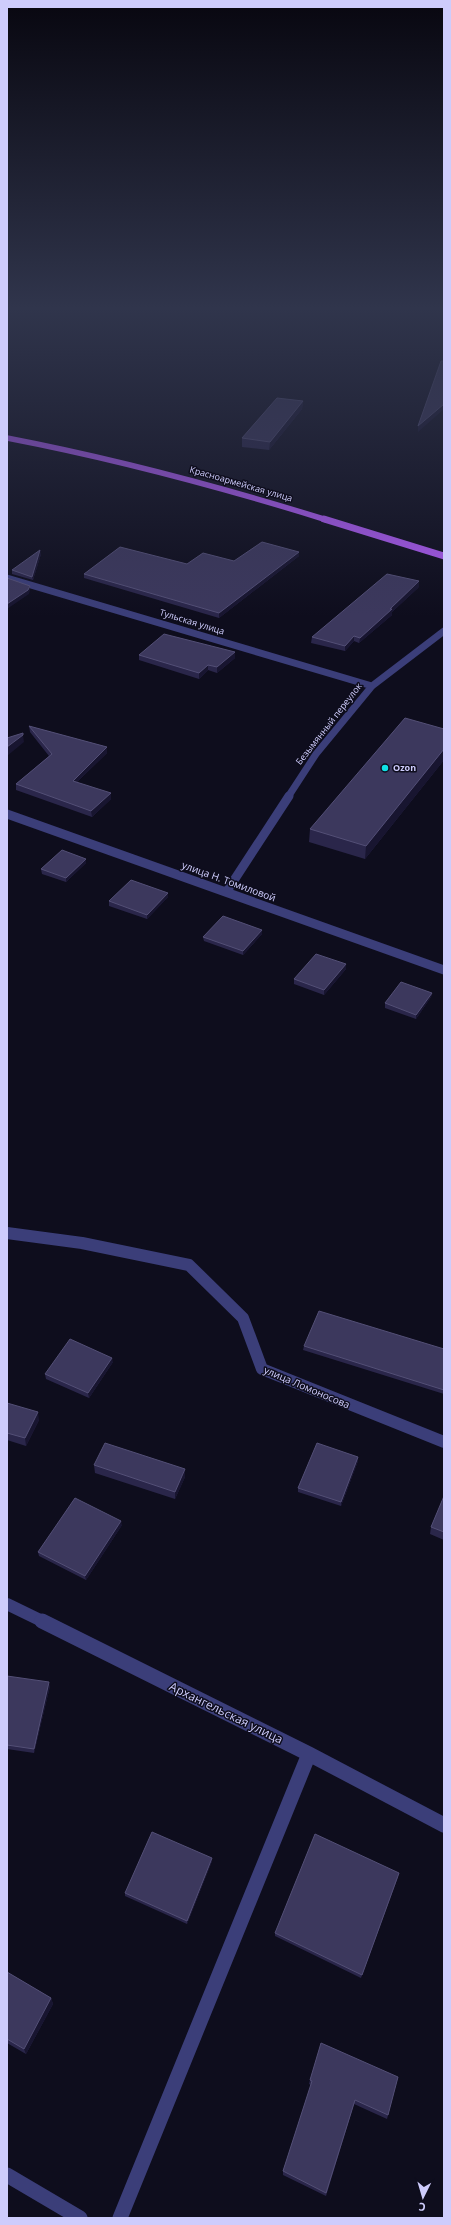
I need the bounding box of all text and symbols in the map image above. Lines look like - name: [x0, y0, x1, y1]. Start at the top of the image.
- street label: Красноармейская улица: [188, 463, 294, 504]
- street label: Тульская улица: [158, 605, 226, 638]
- street label: Безымянный переулок: [292, 680, 365, 767]
- place label: Ozon: [393, 761, 416, 774]
- marker: Ozon: [380, 763, 390, 773]
- street label: улица Н. Томиловой: [180, 857, 278, 905]
- street label: улица Ломоносова: [262, 1363, 352, 1411]
- street label: Архангельская улица: [167, 1678, 286, 1747]
- north arrow: [403, 2177, 443, 2217]
- text: С: [418, 2200, 426, 2215]

